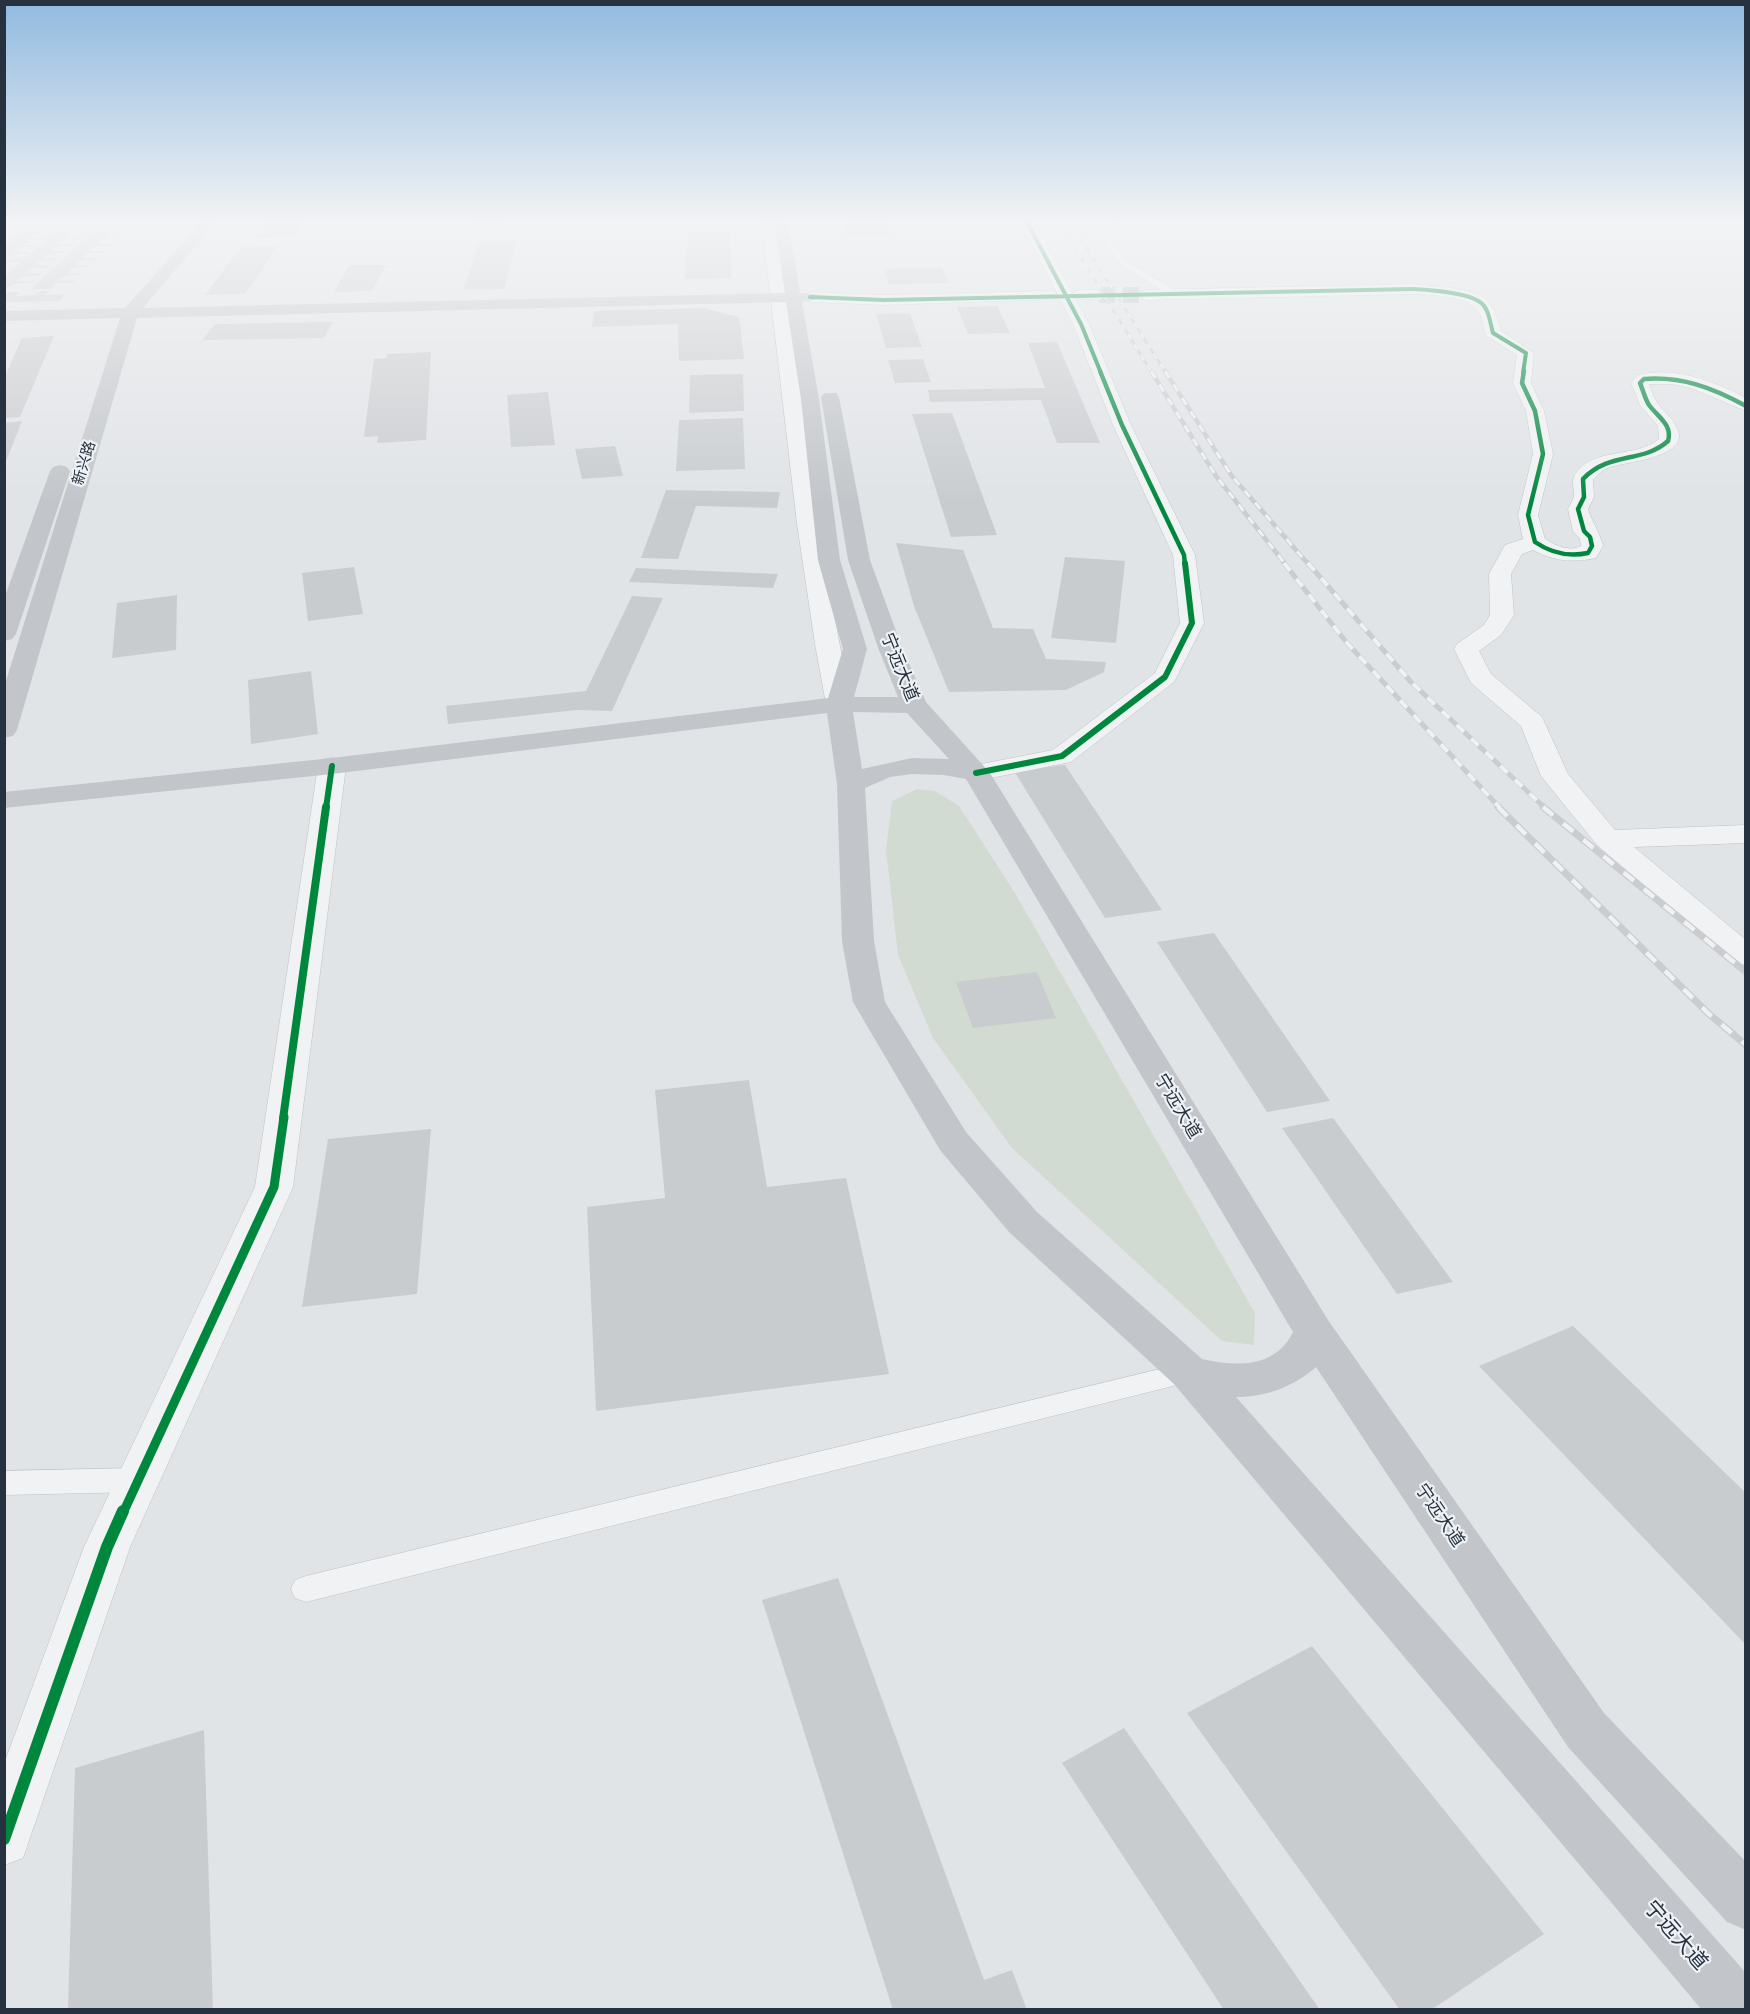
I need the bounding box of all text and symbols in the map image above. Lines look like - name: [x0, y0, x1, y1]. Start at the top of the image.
- street label: 新兴路: [69, 439, 99, 487]
- street label: 宁远大道: [877, 630, 923, 704]
- street label: 宁远大道: [1150, 1070, 1206, 1142]
- street label: 宁远大道: [1411, 1479, 1469, 1551]
- street label: 宁远大道: [1639, 1895, 1713, 1975]

